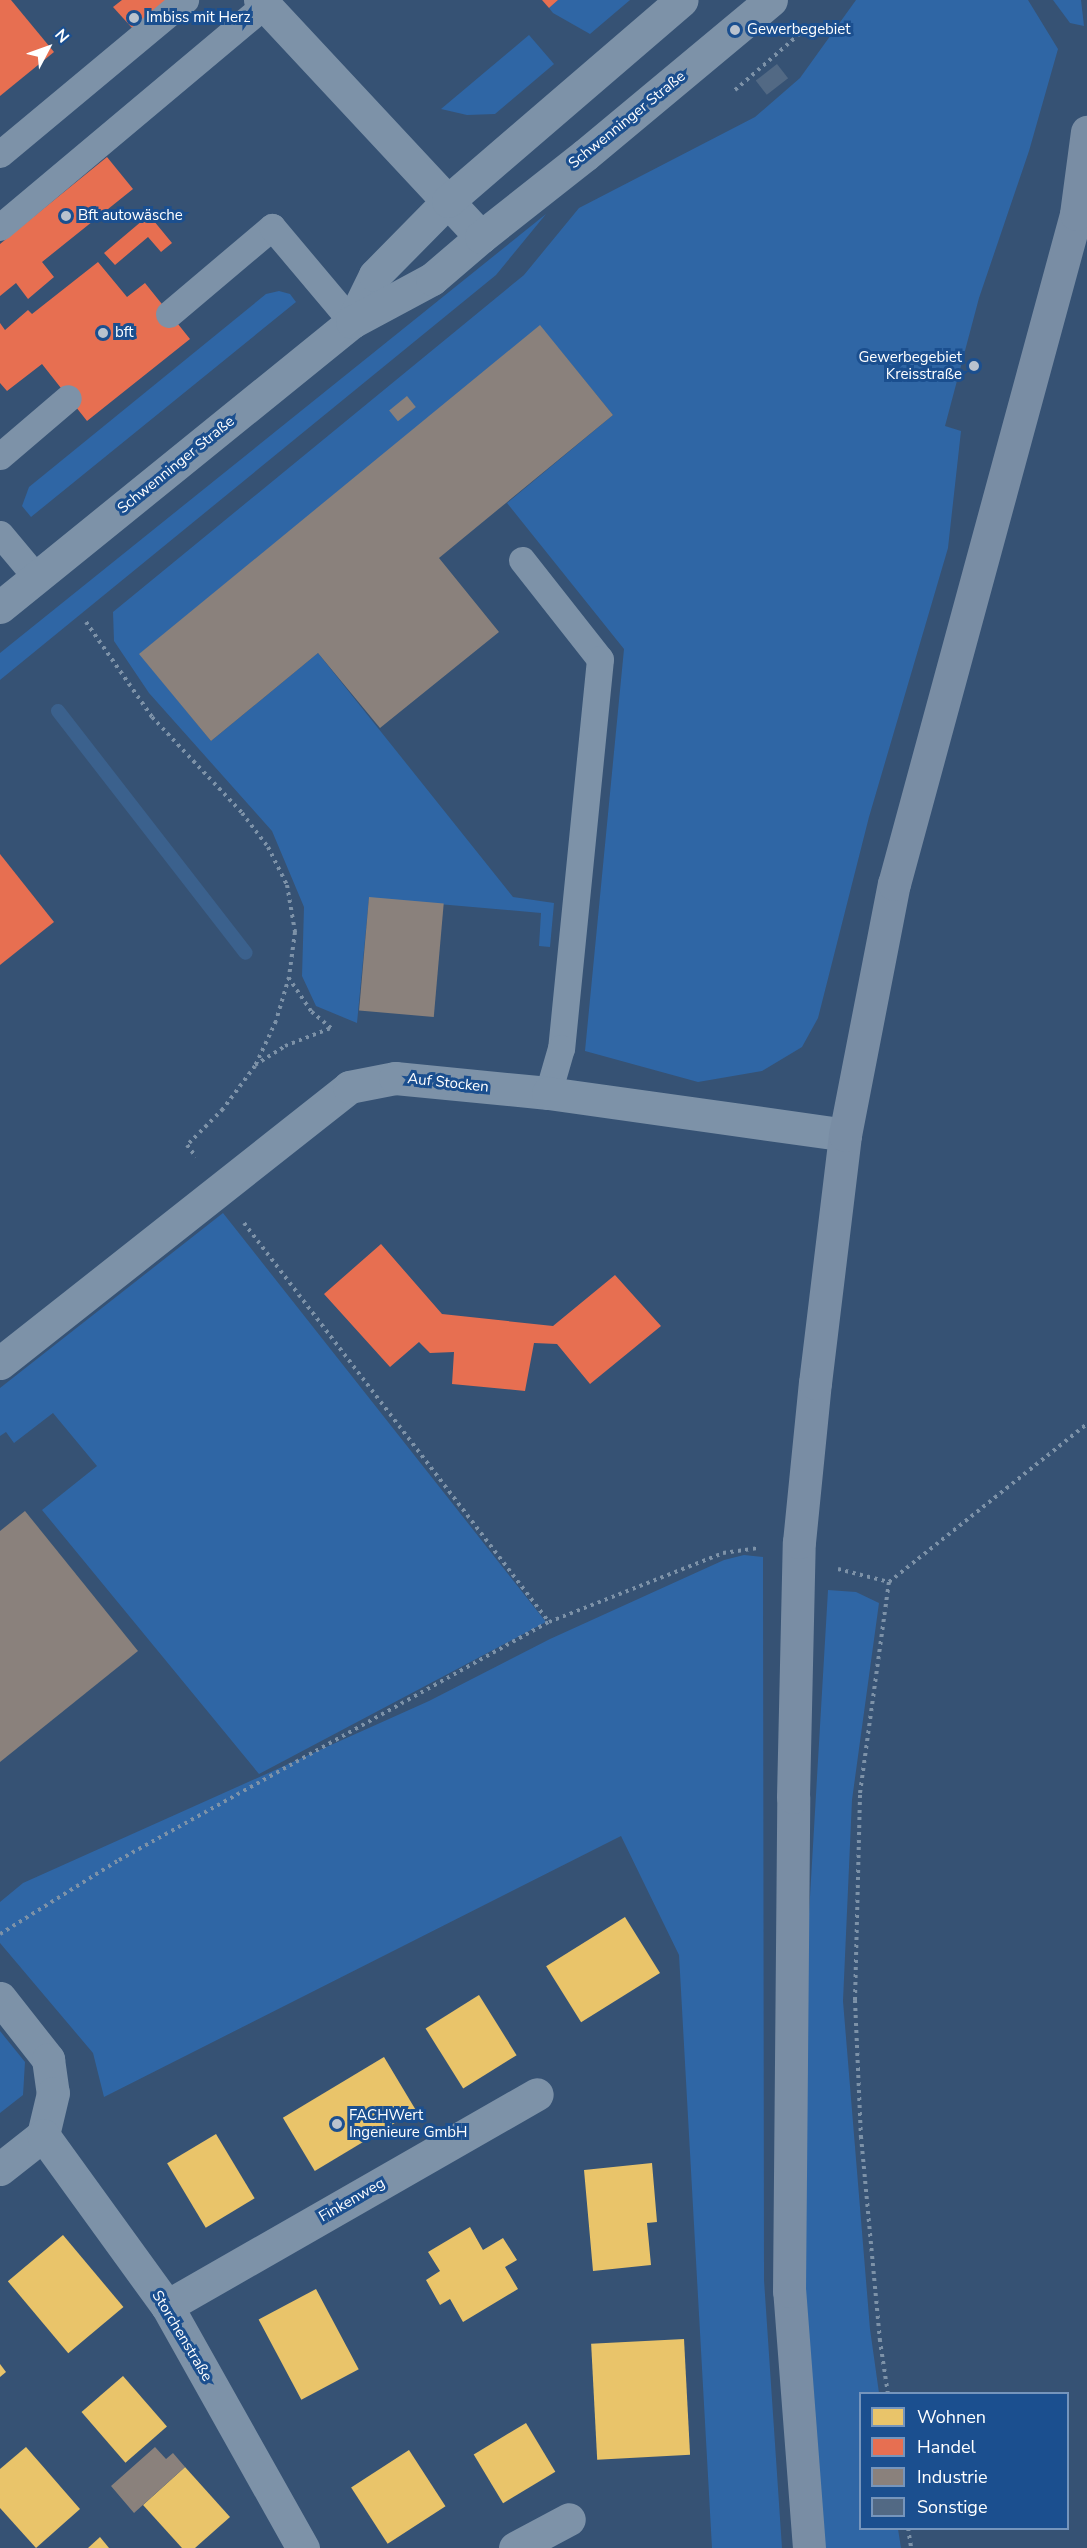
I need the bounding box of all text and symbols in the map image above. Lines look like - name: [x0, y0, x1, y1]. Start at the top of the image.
- place label: Imbiss mit Herz: [146, 9, 250, 27]
- marker: Imbiss mit Herz: [127, 11, 141, 25]
- north arrow: [18, 18, 78, 78]
- place label: Gewerbegebiet: [747, 21, 851, 39]
- marker: Gewerbegebiet: [728, 23, 742, 37]
- text: N: [49, 24, 74, 48]
- street label: Schwenninger Straße: [565, 67, 689, 173]
- place label: Bft autowäsche: [78, 207, 183, 225]
- marker: Bft autowäsche: [59, 209, 73, 223]
- place label: bft: [115, 324, 134, 342]
- marker: bft: [96, 326, 110, 340]
- place label: Gewerbegebiet Kreisstraße: [858, 348, 962, 383]
- marker: Gewerbegebiet Kreisstraße: [967, 359, 981, 373]
- street label: Schwenninger Straße: [114, 412, 238, 518]
- street label: Auf Stocken: [406, 1070, 490, 1096]
- place label: FACHWert Ingenieure GmbH: [349, 2106, 468, 2141]
- marker: FACHWert Ingenieure GmbH: [330, 2117, 344, 2131]
- street label: Finkenweg: [316, 2174, 388, 2226]
- street label: Storchenstraße: [148, 2287, 216, 2385]
- legend: [859, 2392, 1069, 2530]
- text: Wohnen: [917, 2405, 986, 2429]
- text: Handel: [917, 2435, 976, 2459]
- text: Industrie: [917, 2465, 988, 2489]
- text: Sonstige: [917, 2495, 987, 2519]

